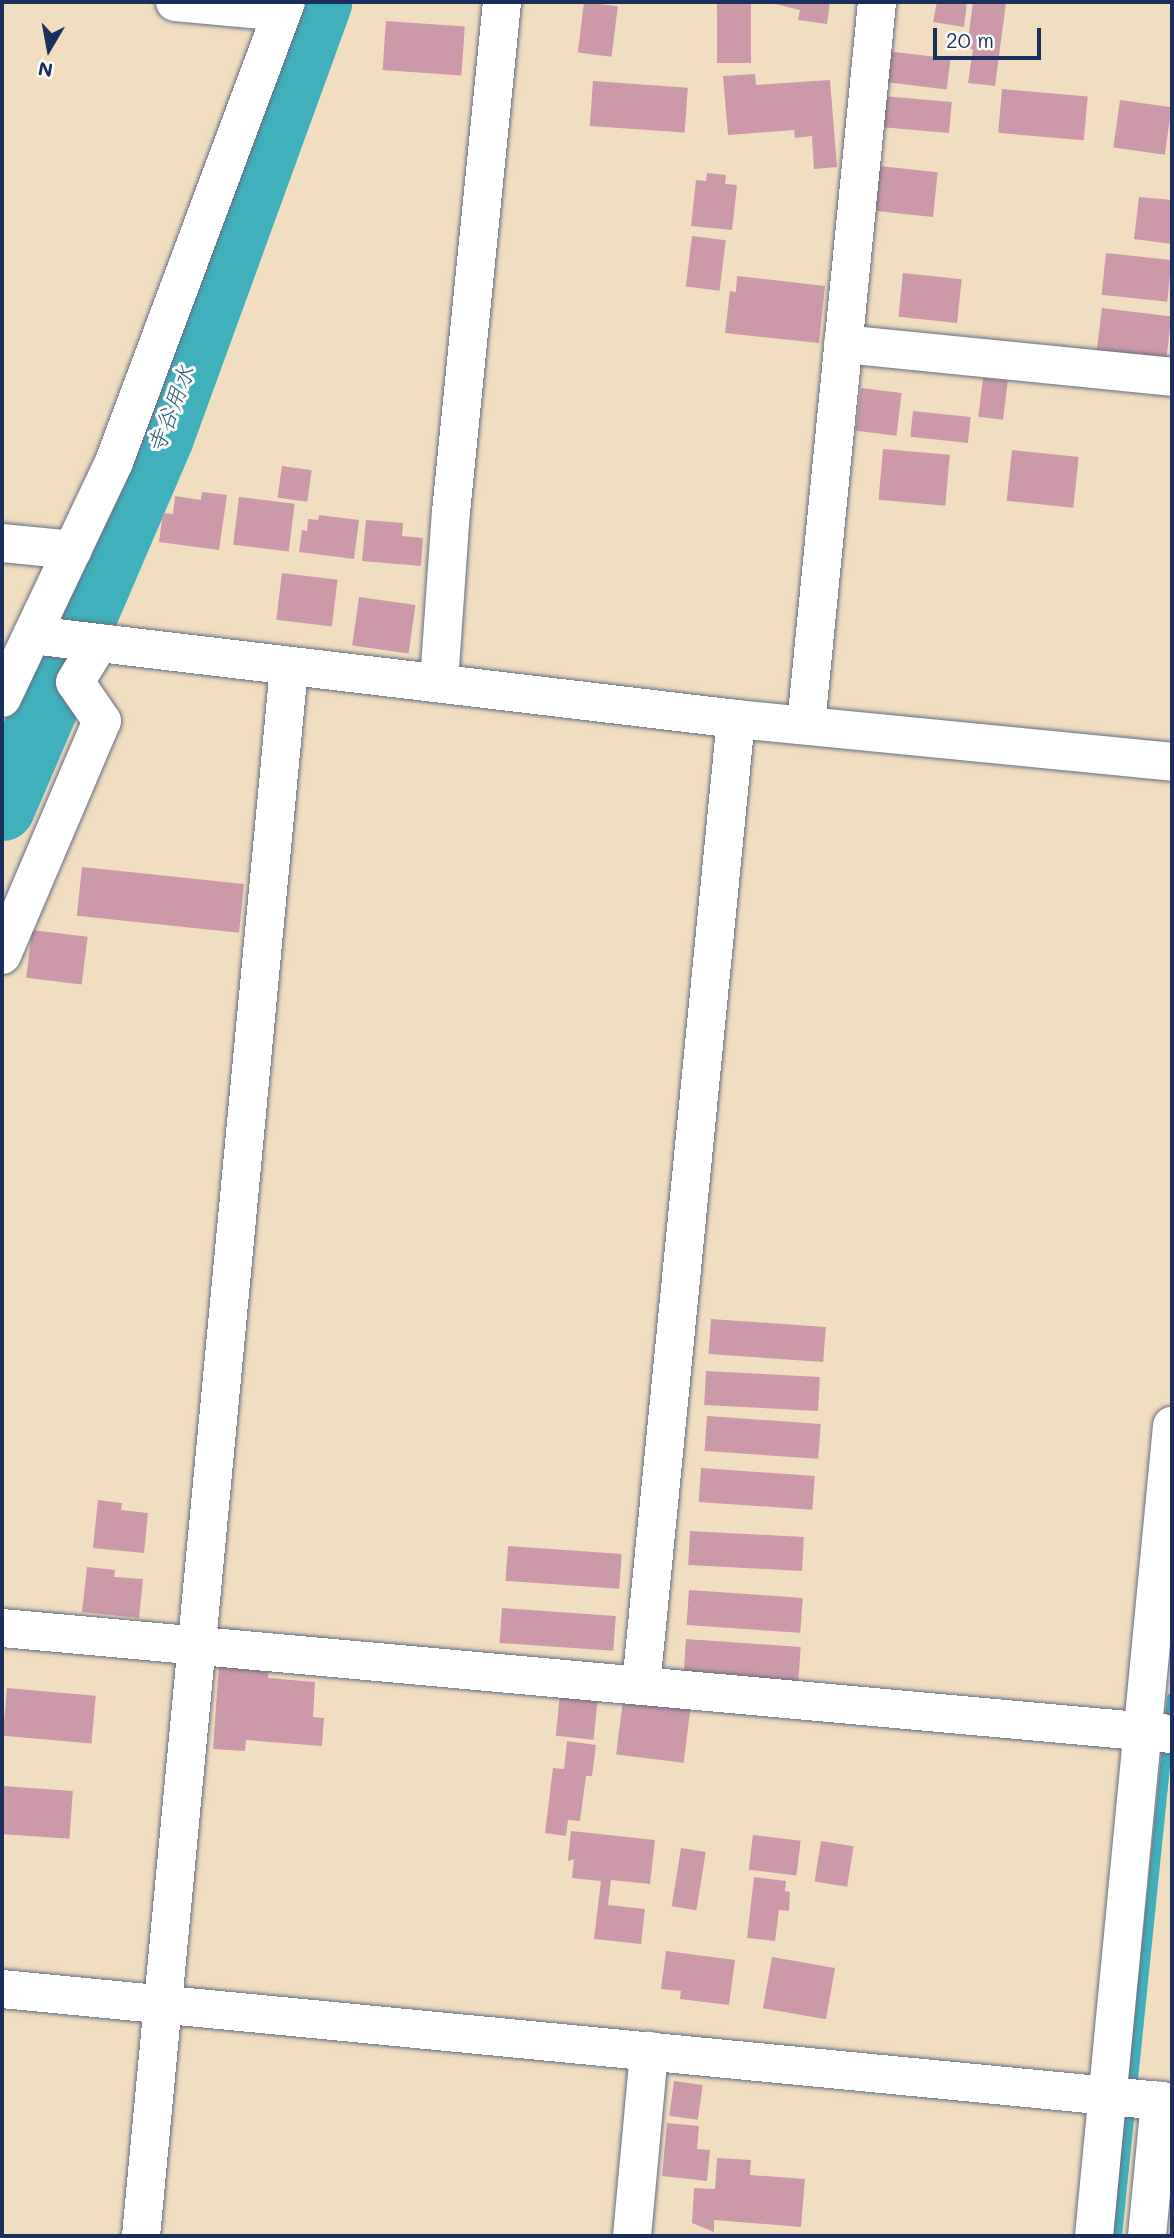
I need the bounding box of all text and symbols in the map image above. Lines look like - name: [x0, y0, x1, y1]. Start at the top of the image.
- north arrow: [14, 14, 84, 84]
- scale bar: [936, 14, 1044, 58]
- text: 20 m: [946, 26, 994, 53]
- text: N: [36, 57, 55, 84]
- water label: 寺谷用水: [141, 361, 199, 457]

